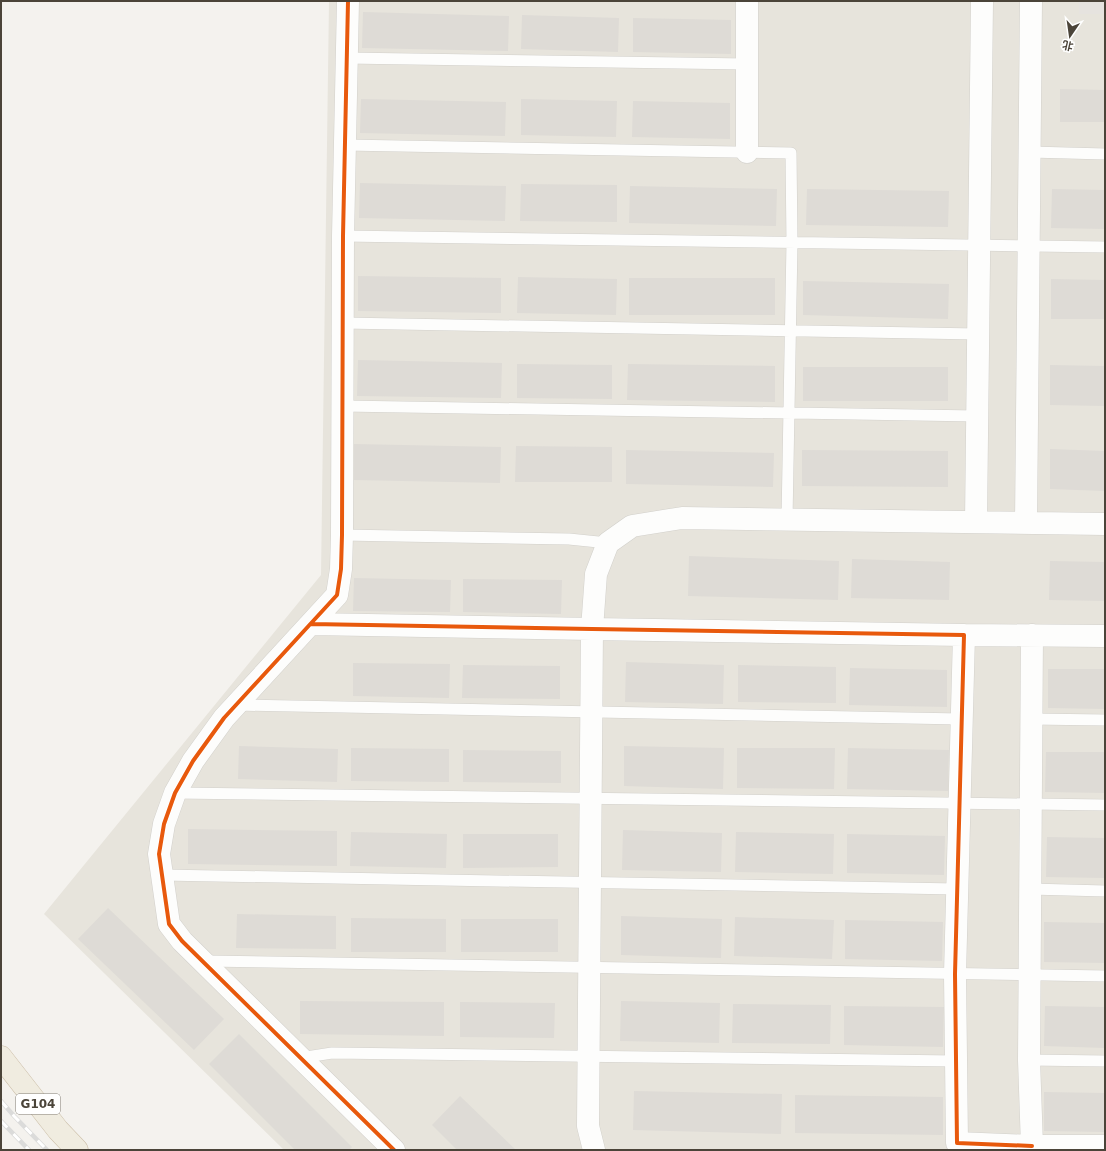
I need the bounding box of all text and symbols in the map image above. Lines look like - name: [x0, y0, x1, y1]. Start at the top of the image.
- north arrow: [1050, 16, 1090, 56]
- text: 北: [1061, 38, 1075, 53]
- road number: G104: [16, 1094, 60, 1114]

